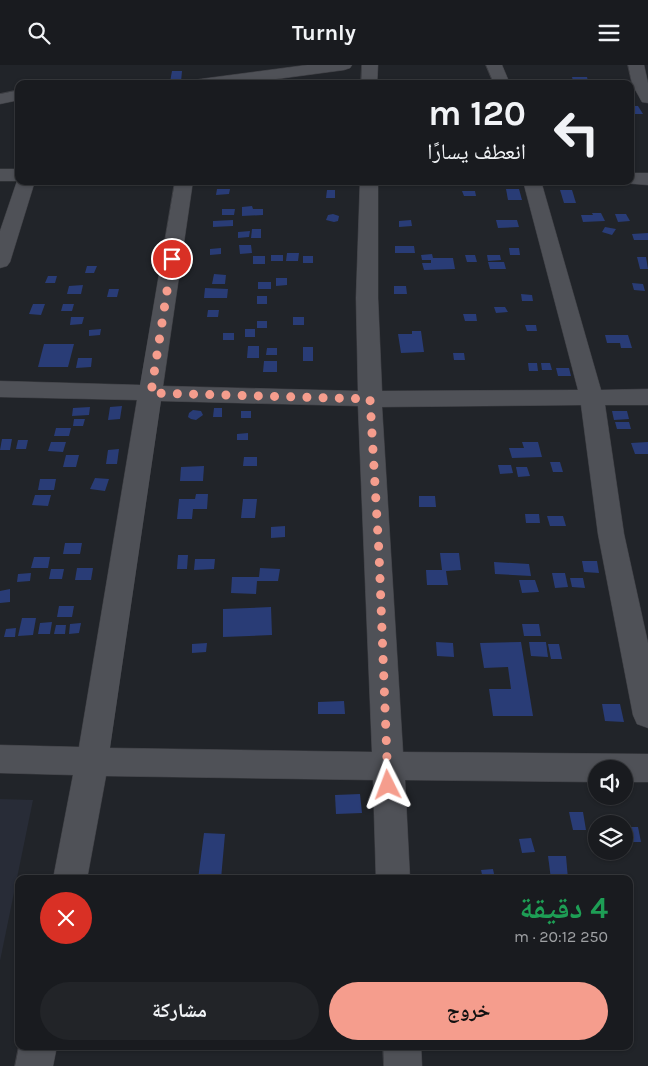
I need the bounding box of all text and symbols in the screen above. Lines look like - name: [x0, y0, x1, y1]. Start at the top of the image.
- icon: search: [25, 19, 53, 47]
- icon: menu: [595, 19, 623, 47]
- text: Turnly: [292, 20, 356, 46]
- text: 120 m: [428, 93, 526, 134]
- icon: left: [544, 100, 609, 165]
- text: انعطف يسارًا: [427, 139, 526, 165]
- pin: [151, 238, 193, 280]
- icon: arrive: [158, 245, 186, 273]
- position arrow: [361, 758, 413, 810]
- map controls: [588, 760, 633, 860]
- button: sound: [588, 760, 633, 805]
- button: layers: [588, 815, 633, 860]
- text: 4 دقيقة: [520, 890, 608, 926]
- button: close: [40, 892, 92, 944]
- text: 250 m · 20:12: [514, 927, 608, 946]
- button: مشاركة: [40, 982, 319, 1040]
- button: خروج: [329, 982, 608, 1040]

